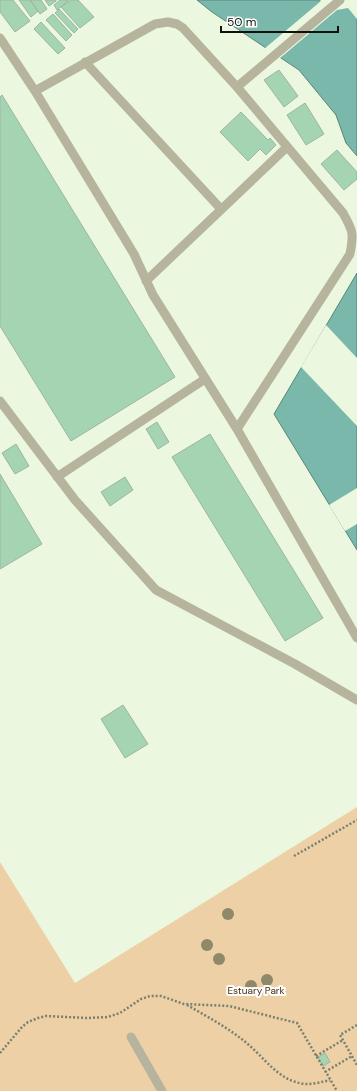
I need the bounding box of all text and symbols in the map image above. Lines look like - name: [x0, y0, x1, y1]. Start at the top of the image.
- scale bar: [221, 8, 338, 34]
- text: 50 m: [227, 14, 256, 30]
- park label: Estuary Park: [227, 984, 285, 997]

